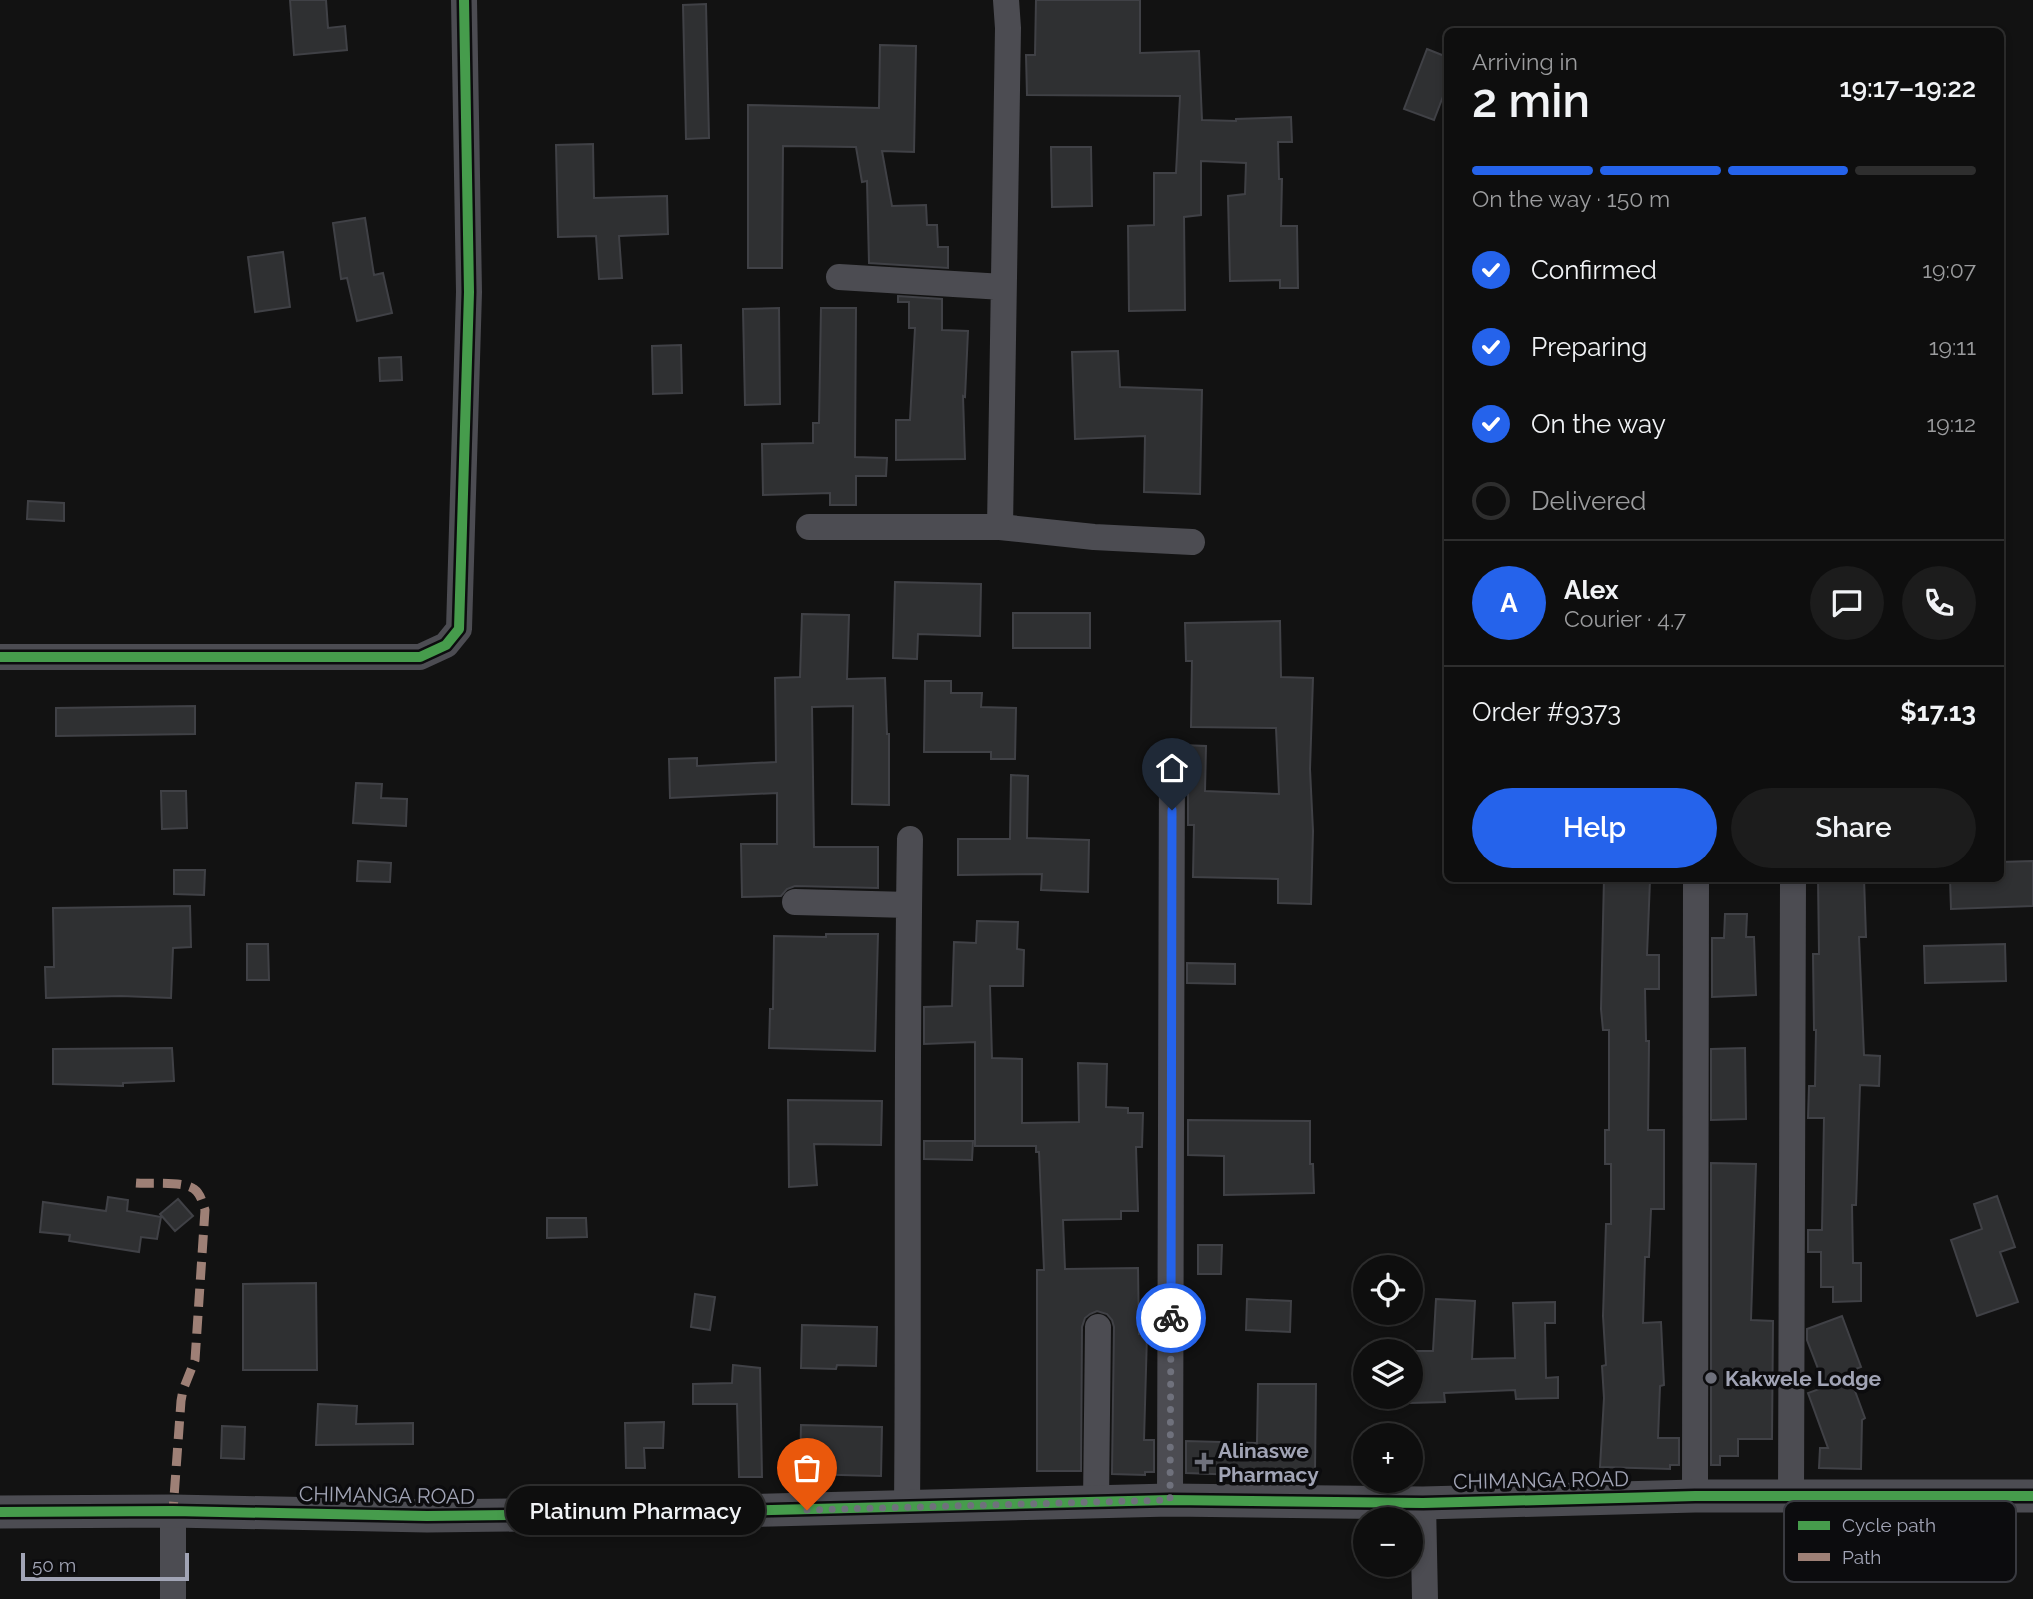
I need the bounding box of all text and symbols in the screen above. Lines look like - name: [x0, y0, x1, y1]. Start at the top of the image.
- text: Arriving in: [1472, 48, 1578, 75]
- text: 19:17–19:22: [1839, 73, 1976, 103]
- text: 2 min: [1472, 74, 1590, 128]
- text: On the way · 150 m: [1472, 185, 1670, 212]
- icon: check: [1472, 251, 1510, 289]
- text: Confirmed: [1531, 255, 1657, 285]
- text: 19:07: [1922, 256, 1976, 283]
- icon: check: [1472, 328, 1510, 366]
- text: Preparing: [1531, 332, 1647, 362]
- text: 19:11: [1929, 333, 1976, 360]
- icon: check: [1472, 405, 1510, 443]
- text: On the way: [1531, 409, 1666, 439]
- text: 19:12: [1927, 410, 1976, 437]
- text: Delivered: [1531, 486, 1646, 516]
- button: chat: [1810, 566, 1884, 640]
- button: phone: [1902, 566, 1976, 640]
- text: Alex: [1564, 575, 1619, 605]
- text: A: [1500, 588, 1518, 618]
- text: Courier · 4.7: [1564, 605, 1686, 632]
- text: Order #9373: [1472, 697, 1621, 727]
- text: $17.13: [1900, 697, 1976, 727]
- pin: [1142, 738, 1202, 810]
- icon: home: [1153, 749, 1191, 787]
- button: Help: [1472, 788, 1717, 868]
- button: Share: [1731, 788, 1976, 868]
- map controls: [1353, 1255, 1423, 1577]
- button: locate: [1353, 1255, 1423, 1325]
- courier: [1136, 1283, 1206, 1353]
- icon: bike: [1152, 1299, 1190, 1337]
- button: layers: [1353, 1339, 1423, 1409]
- place label: Kakwele Lodge: [1725, 1366, 1882, 1391]
- marker: Kakwele Lodge: [1703, 1370, 1719, 1386]
- button: +: [1353, 1423, 1423, 1493]
- pin: [777, 1438, 837, 1510]
- place label: Alinaswe Pharmacy: [1218, 1438, 1319, 1487]
- icon: bag: [788, 1449, 826, 1487]
- marker: Alinaswe Pharmacy: [1196, 1454, 1212, 1470]
- street label: CHIMANGA ROAD: [1453, 1466, 1629, 1494]
- street label: CHIMANGA ROAD: [299, 1481, 475, 1509]
- callout: Platinum Pharmacy: [506, 1486, 765, 1534]
- text: Platinum Pharmacy: [529, 1497, 742, 1524]
- legend: [1784, 1501, 2016, 1582]
- button: −: [1353, 1507, 1423, 1577]
- text: Cycle path: [1842, 1514, 1936, 1536]
- text: Path: [1842, 1546, 1881, 1568]
- scale bar: [21, 1550, 189, 1582]
- text: 50 m: [32, 1554, 76, 1576]

